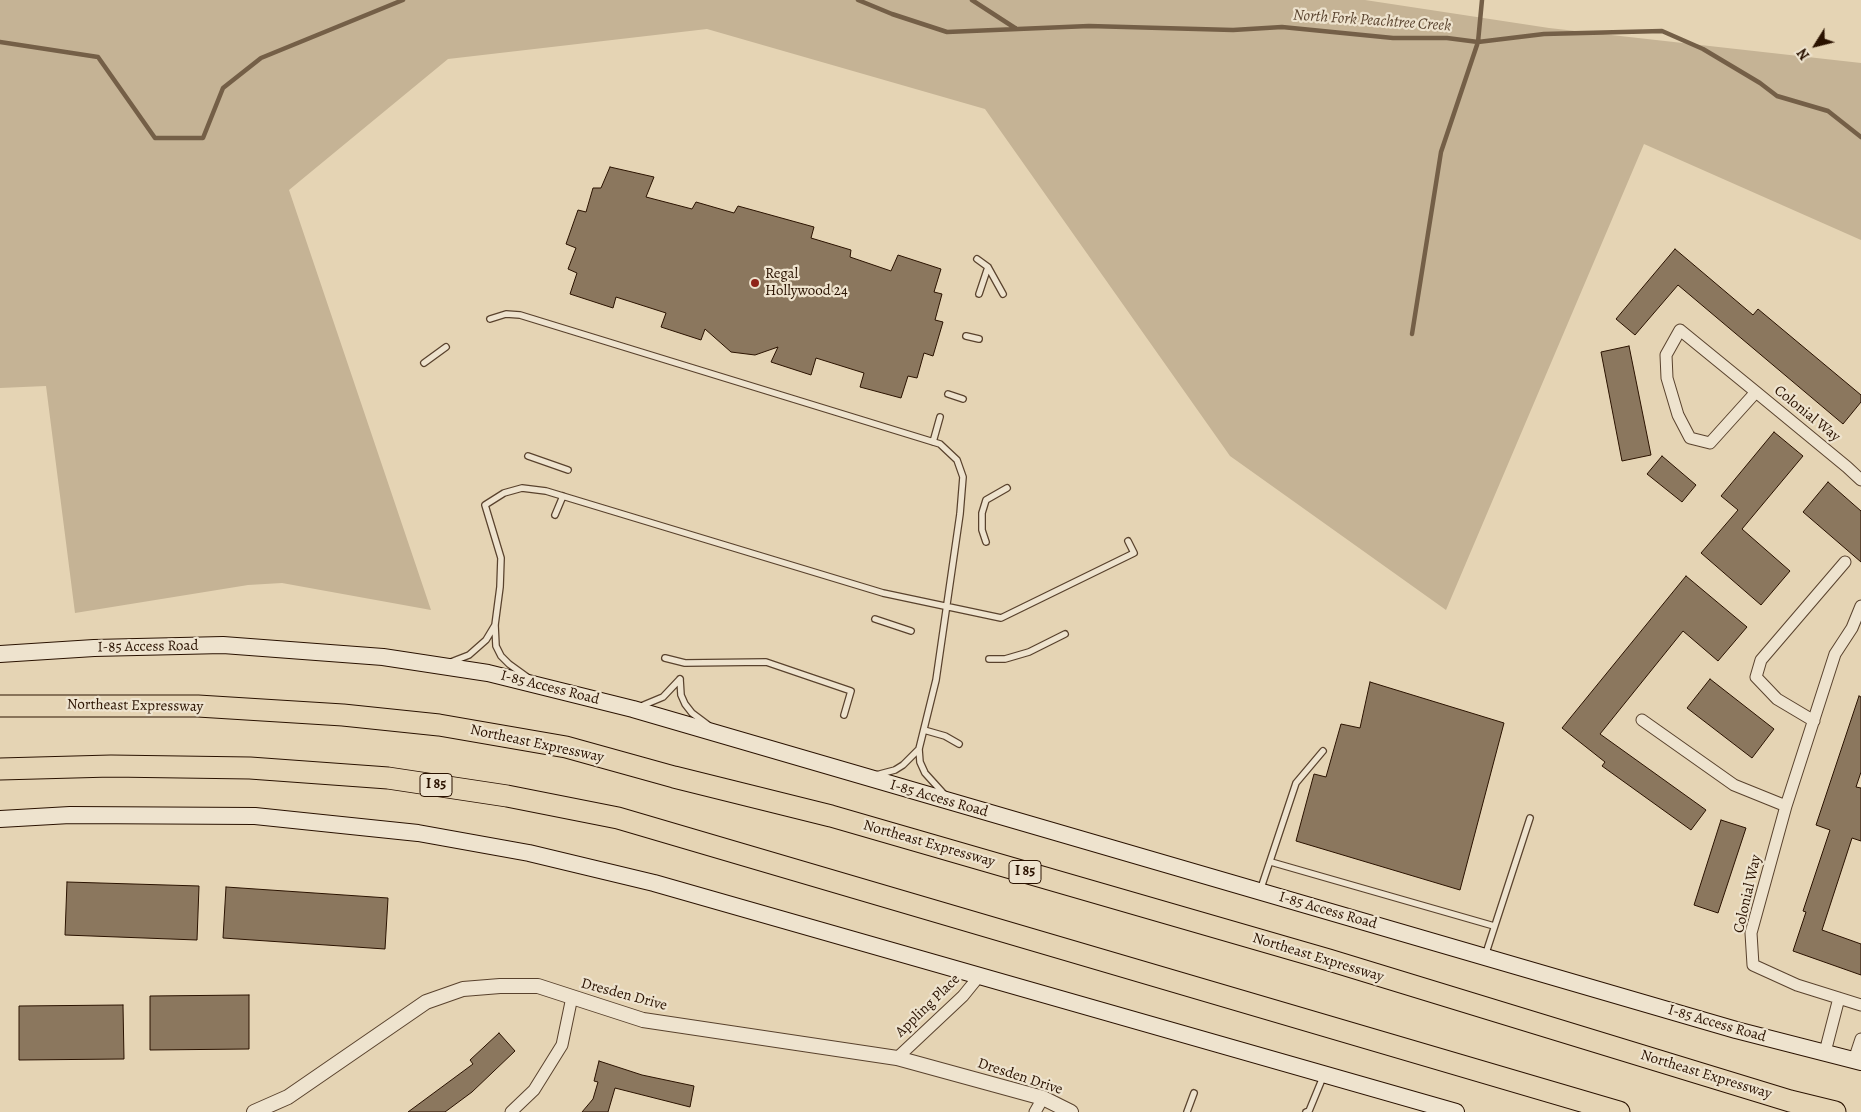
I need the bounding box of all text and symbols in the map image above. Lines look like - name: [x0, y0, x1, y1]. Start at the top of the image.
- water label: North Fork Peachtree Creek: [1292, 6, 1452, 36]
- north arrow: [1791, 20, 1841, 70]
- text: N: [1793, 44, 1814, 64]
- place label: Regal Hollywood 24: [765, 265, 848, 300]
- marker: Regal Hollywood 24: [749, 277, 761, 289]
- street label: Colonial Way: [1770, 382, 1844, 446]
- street label: I-85 Access Road: [97, 637, 199, 657]
- street label: I-85 Access Road: [499, 667, 601, 709]
- street label: Northeast Expressway: [67, 696, 203, 716]
- street label: Northeast Expressway: [468, 721, 606, 767]
- road number: I 85: [420, 774, 452, 796]
- street label: I-85 Access Road: [888, 776, 990, 822]
- street label: Northeast Expressway: [861, 817, 997, 871]
- street label: Colonial Way: [1730, 853, 1766, 935]
- road number: I 85: [1009, 860, 1041, 884]
- street label: I-85 Access Road: [1277, 888, 1379, 934]
- street label: Northeast Expressway: [1250, 929, 1386, 987]
- street label: Appling Place: [892, 971, 964, 1041]
- street label: Dresden Drive: [579, 975, 669, 1015]
- street label: I-85 Access Road: [1666, 1001, 1768, 1047]
- street label: Northeast Expressway: [1638, 1046, 1774, 1104]
- street label: Dresden Drive: [975, 1055, 1065, 1099]

